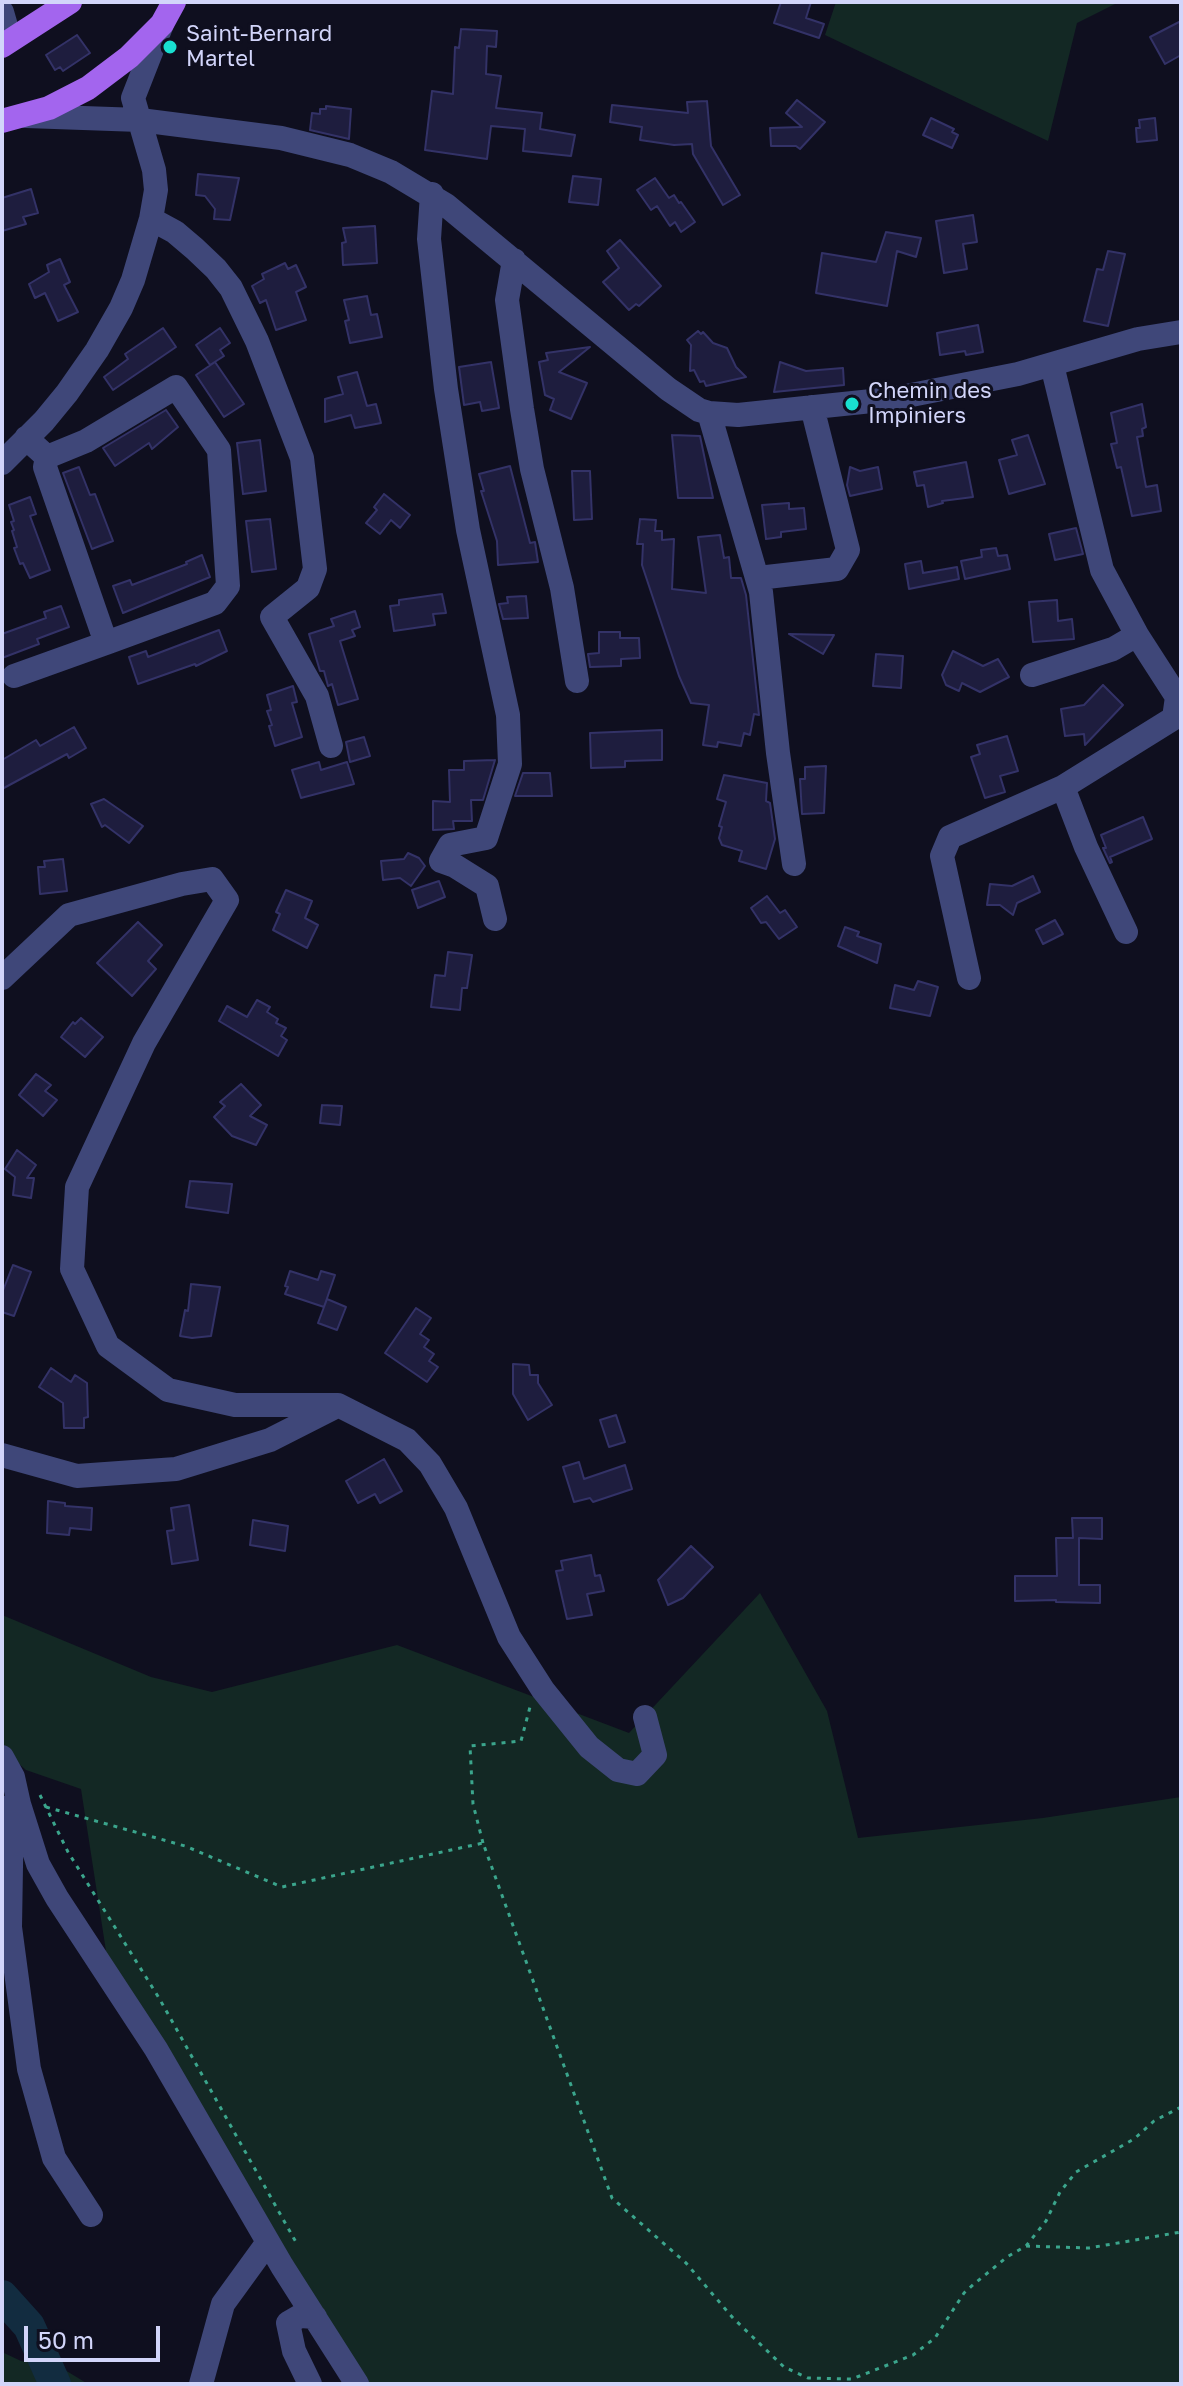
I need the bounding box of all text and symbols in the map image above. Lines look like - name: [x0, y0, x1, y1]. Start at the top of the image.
- place label: Saint-Bernard Martel: [186, 21, 332, 72]
- marker: Saint-Bernard Martel: [161, 38, 179, 56]
- place label: Chemin des Impiniers: [868, 378, 992, 430]
- marker: Chemin des Impiniers: [843, 395, 861, 413]
- scale bar: [28, 2310, 164, 2360]
- text: 50 m: [38, 2325, 94, 2354]

